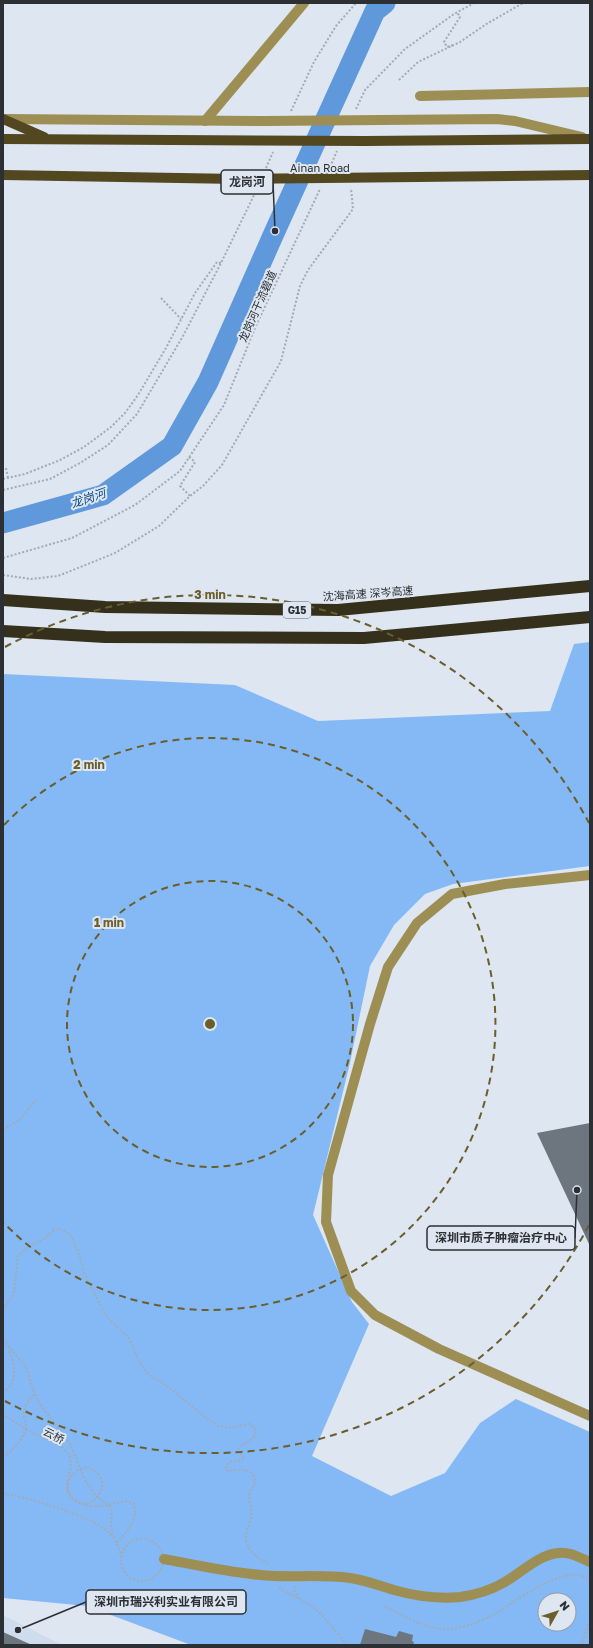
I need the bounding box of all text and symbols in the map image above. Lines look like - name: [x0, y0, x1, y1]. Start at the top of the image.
- street label: Ainan Road: [290, 161, 350, 174]
- callout: 龙岗河: [221, 170, 273, 194]
- text: 龙岗河: [229, 174, 265, 189]
- street label: 龙岗河干流碧道: [235, 268, 279, 344]
- water label: 龙岗河: [69, 484, 109, 511]
- street label: 沈海高速 深岑高速: [322, 583, 414, 603]
- text: 3 min: [194, 587, 226, 602]
- road number: G15: [283, 602, 311, 618]
- text: 2 min: [73, 757, 105, 772]
- text: 1 min: [94, 915, 124, 930]
- centre of rings: [203, 1017, 217, 1031]
- callout: 深圳市质子肿瘤治疗中心: [427, 1226, 575, 1250]
- text: 深圳市质子肿瘤治疗中心: [435, 1230, 567, 1245]
- street label: 云桥: [41, 1424, 67, 1446]
- callout: 深圳市瑞兴利实业有限公司: [86, 1590, 246, 1614]
- north arrow: [537, 1592, 577, 1632]
- text: 深圳市瑞兴利实业有限公司: [94, 1594, 238, 1609]
- text: N: [557, 1598, 573, 1613]

